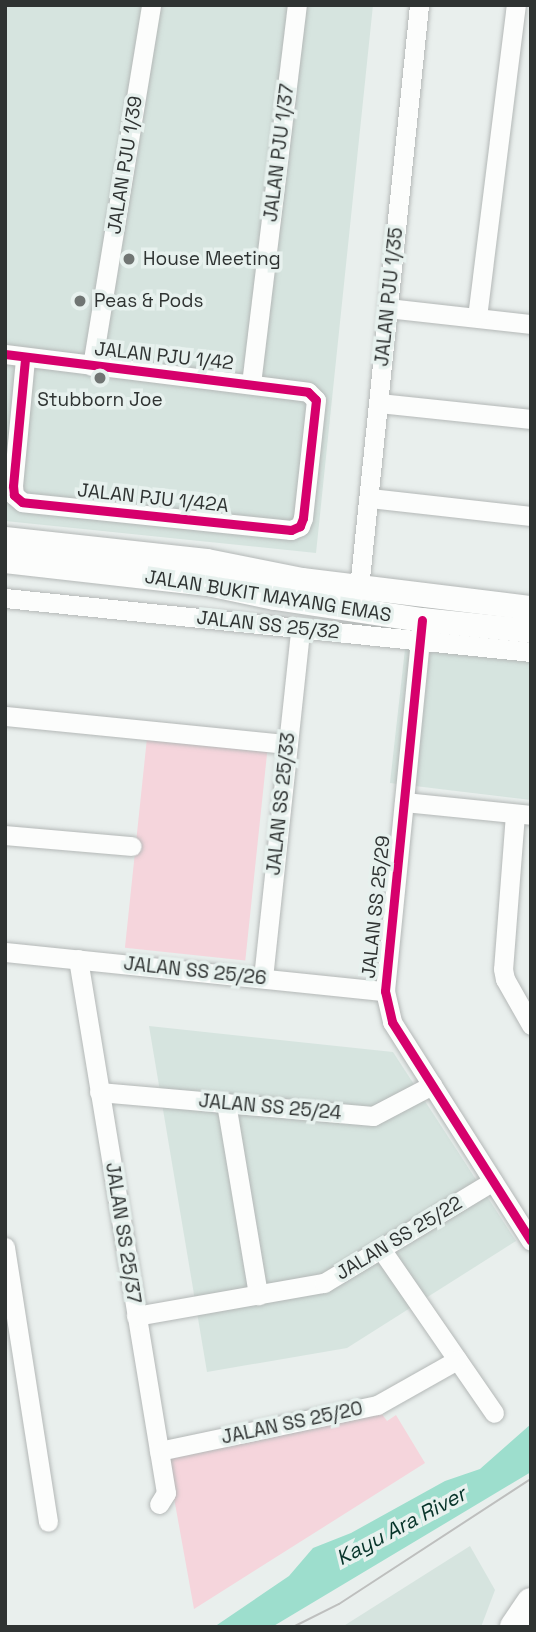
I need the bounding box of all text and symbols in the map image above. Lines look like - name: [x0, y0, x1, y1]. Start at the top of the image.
- street label: JALAN PJU 1/37: [259, 83, 299, 223]
- street label: JALAN PJU 1/39: [103, 94, 147, 236]
- street label: JALAN PJU 1/35: [370, 226, 408, 368]
- place label: House Meeting: [143, 248, 281, 270]
- marker: House Meeting: [121, 251, 137, 267]
- place label: Peas & Pods: [94, 290, 204, 312]
- marker: Peas & Pods: [72, 293, 88, 309]
- street label: JALAN PJU 1/42: [93, 337, 235, 375]
- marker: Stubborn Joe: [92, 370, 108, 386]
- place label: Stubborn Joe: [37, 389, 163, 411]
- street label: JALAN PJU 1/42A: [76, 479, 230, 517]
- street label: JALAN BUKIT MAYANG EMAS: [143, 565, 393, 627]
- street label: JALAN SS 25/32: [195, 606, 341, 644]
- street label: JALAN SS 25/33: [262, 731, 300, 877]
- street label: JALAN SS 25/29: [357, 834, 395, 980]
- street label: JALAN SS 25/26: [122, 952, 268, 990]
- street label: JALAN SS 25/24: [198, 1089, 342, 1125]
- street label: JALAN SS 25/37: [101, 1161, 145, 1305]
- street label: JALAN SS 25/22: [332, 1191, 466, 1285]
- street label: JALAN SS 25/20: [219, 1397, 365, 1449]
- water label: Kayu Ara River: [332, 1481, 470, 1571]

